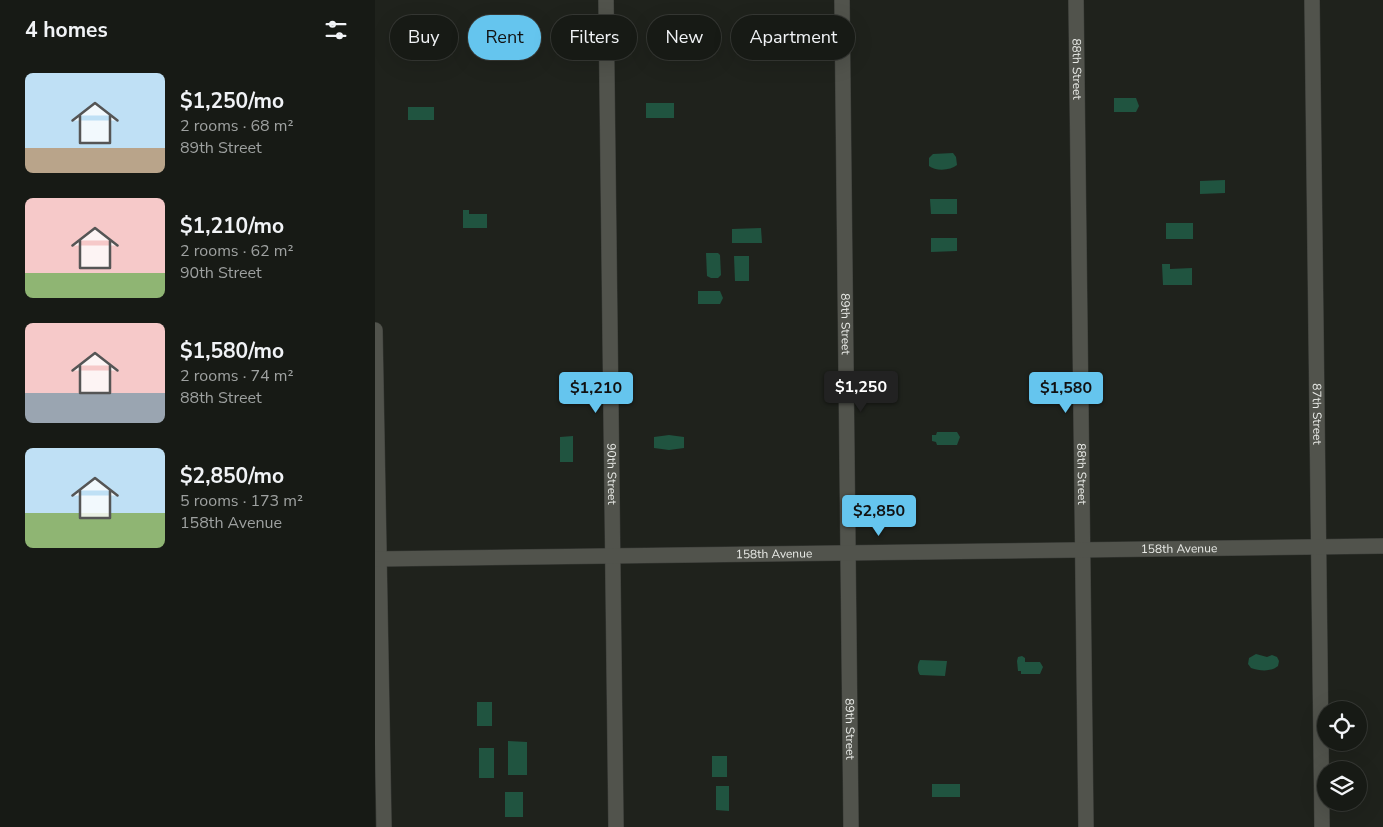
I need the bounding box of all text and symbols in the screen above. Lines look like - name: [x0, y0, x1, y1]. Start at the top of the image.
- chip: Buy: [390, 15, 458, 60]
- chip: Rent: [468, 15, 541, 60]
- chip: Filters: [551, 15, 637, 60]
- chip: New: [647, 15, 721, 60]
- chip: Apartment: [731, 15, 855, 60]
- text: 4 homes: [25, 16, 108, 44]
- icon: filters: [322, 16, 350, 44]
- street label: 88th Street: [1068, 38, 1085, 101]
- text: $1,250/mo: [180, 87, 284, 115]
- icon: home: [65, 93, 125, 153]
- text: 2 rooms · 68 m²: [180, 115, 293, 137]
- text: 89th Street: [180, 137, 262, 159]
- text: $1,210/mo: [180, 212, 284, 240]
- icon: home: [65, 218, 125, 278]
- text: 2 rooms · 62 m²: [180, 240, 293, 262]
- text: 90th Street: [180, 262, 262, 284]
- street label: 89th Street: [837, 293, 854, 356]
- text: $1,580/mo: [180, 337, 284, 365]
- icon: home: [65, 343, 125, 403]
- text: 2 rooms · 74 m²: [180, 365, 293, 387]
- pin: $1,250: [820, 370, 902, 413]
- pin: $1,210: [555, 372, 637, 414]
- pin: $1,580: [1025, 372, 1107, 414]
- text: $1,250: [835, 376, 887, 398]
- text: $1,210: [570, 377, 622, 399]
- text: $1,580: [1040, 377, 1092, 399]
- street label: 87th Street: [1309, 383, 1325, 446]
- text: 88th Street: [180, 387, 262, 409]
- street label: 90th Street: [603, 443, 620, 506]
- street label: 88th Street: [1073, 443, 1090, 506]
- text: $2,850/mo: [180, 462, 284, 490]
- icon: home: [65, 468, 125, 528]
- text: 5 rooms · 173 m²: [180, 490, 303, 512]
- pin: $2,850: [838, 494, 920, 537]
- text: $2,850: [853, 500, 905, 522]
- text: 158th Avenue: [180, 512, 282, 534]
- street label: 158th Avenue: [1141, 540, 1217, 557]
- street label: 158th Avenue: [736, 545, 812, 562]
- street label: 89th Street: [842, 698, 858, 760]
- map controls: [1317, 701, 1367, 811]
- button: locate: [1317, 701, 1367, 751]
- button: layers: [1317, 761, 1367, 811]

